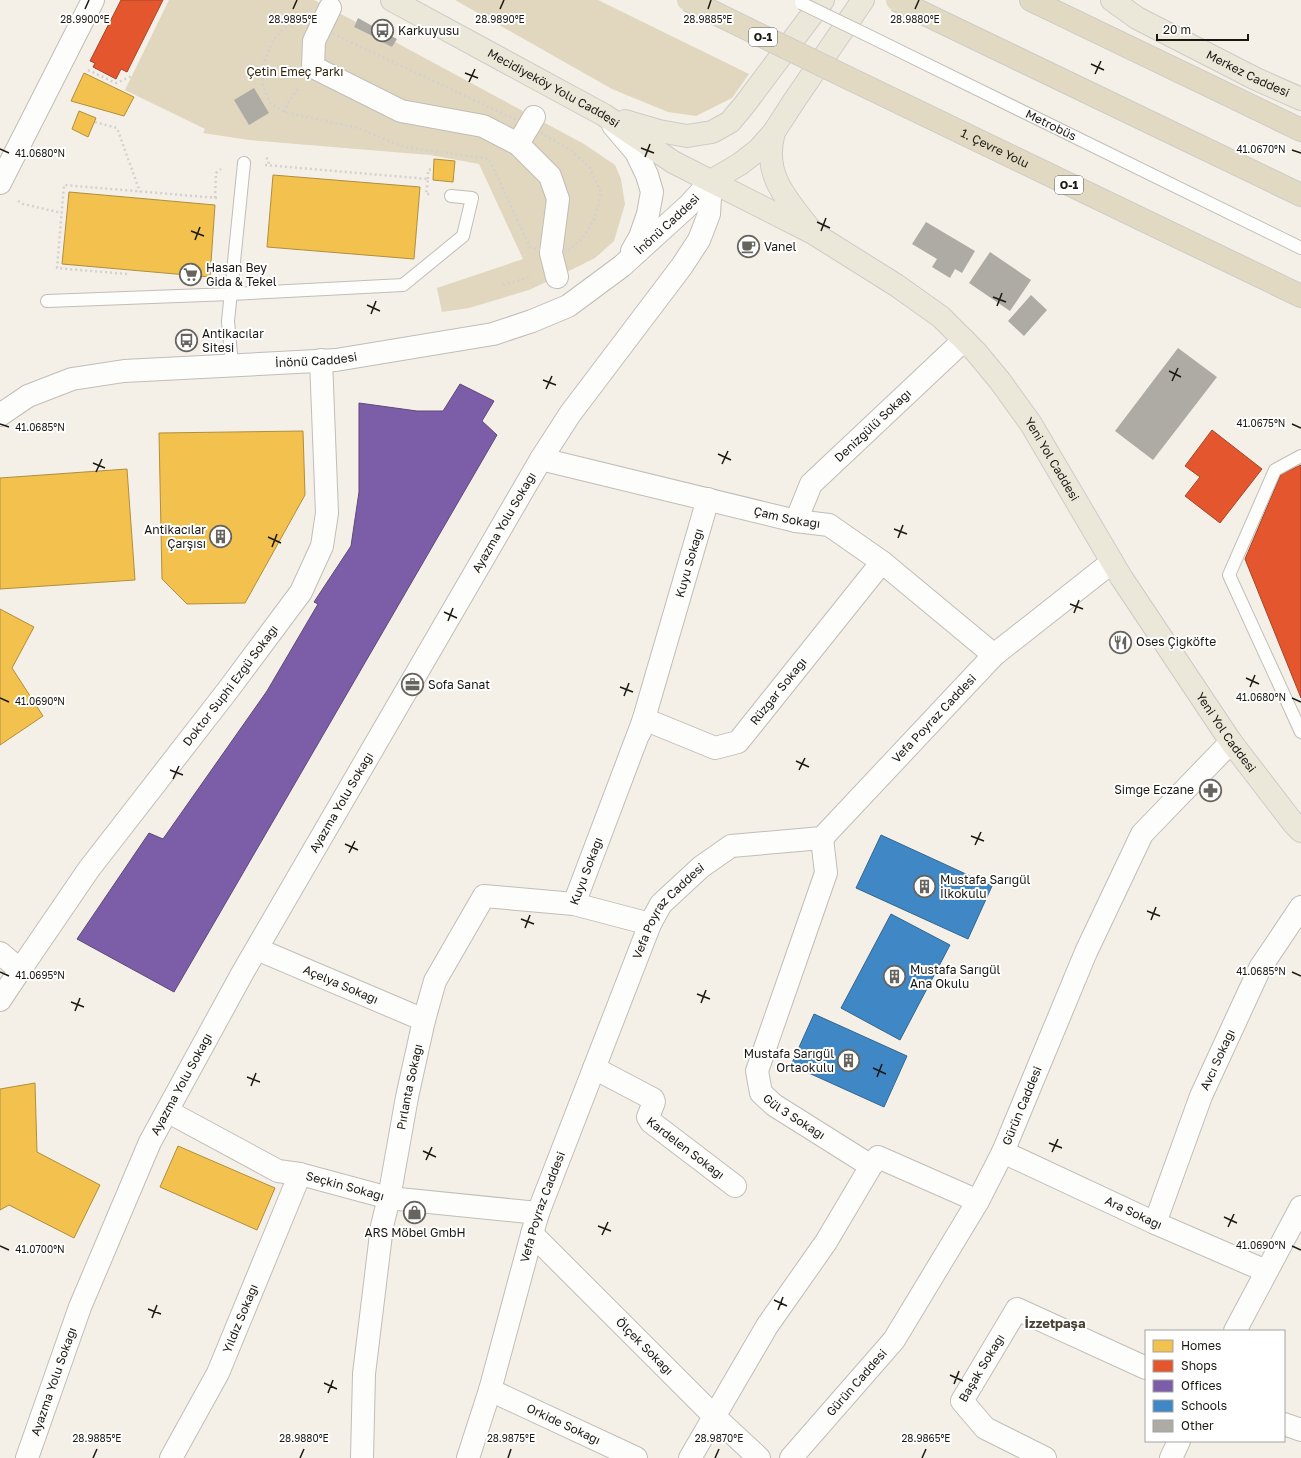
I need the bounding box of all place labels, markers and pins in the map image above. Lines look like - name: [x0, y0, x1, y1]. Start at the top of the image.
- bus stop icon: Karkuyusu: [369, 18, 395, 44]
- place label: Karkuyusu: [398, 23, 459, 38]
- cafe icon: Vanel: [735, 234, 761, 260]
- place label: Vanel: [764, 239, 796, 254]
- place label: Hasan Bey Gida & Tekel: [206, 260, 277, 289]
- supermarket icon: Hasan Bey Gida & Tekel: [178, 262, 204, 288]
- place label: Antikacılar Sitesi: [202, 326, 264, 355]
- bus stop icon: Antikacılar Sitesi: [174, 328, 200, 354]
- place label: Antikacılar Çarşısı: [144, 522, 206, 551]
- building icon: Antikacılar Çarşısı: [208, 524, 234, 550]
- restaurant icon: Oses Çiğköfte: [1108, 629, 1134, 655]
- place label: Oses Çiğköfte: [1136, 634, 1216, 649]
- office icon: Sofa Sanat: [399, 672, 425, 698]
- place label: Sofa Sanat: [428, 677, 490, 692]
- pharmacy icon: Simge Eczane: [1197, 777, 1223, 803]
- place label: Simge Eczane: [1114, 782, 1194, 797]
- place label: Mustafa Sarıgül İlkokulu: [940, 872, 1030, 901]
- building icon: Mustafa Sarıgül İlkokulu: [911, 874, 937, 900]
- place label: Mustafa Sarıgül Ana Okulu: [910, 962, 1000, 991]
- building icon: Mustafa Sarıgül Ana Okulu: [882, 964, 908, 990]
- place label: Mustafa Sarıgül Ortaokulu: [744, 1046, 834, 1075]
- building icon: Mustafa Sarıgül Ortaokulu: [836, 1048, 862, 1074]
- shop icon: ARS Möbel GmbH: [402, 1199, 428, 1225]
- place label: ARS Möbel GmbH: [364, 1225, 466, 1240]

